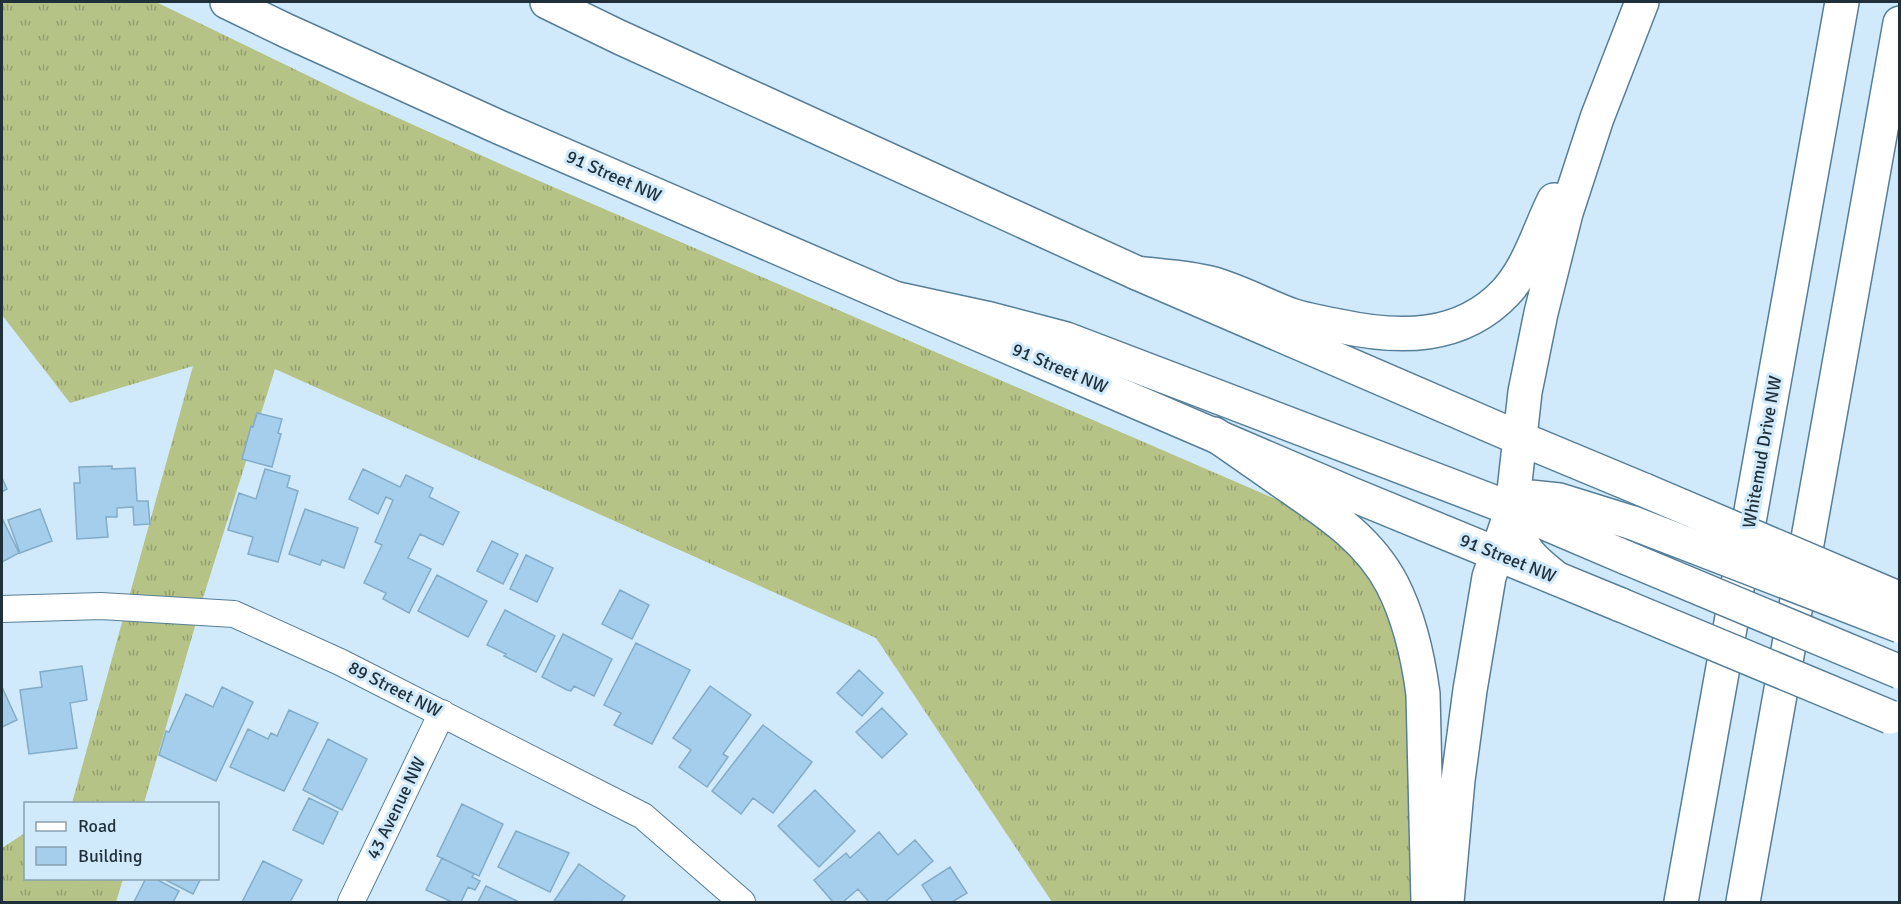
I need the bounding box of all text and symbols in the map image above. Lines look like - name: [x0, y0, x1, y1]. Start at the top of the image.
- street label: 91 Street NW: [563, 145, 665, 207]
- street label: 91 Street NW: [1009, 338, 1111, 398]
- street label: Whitemud Drive NW: [1738, 374, 1786, 530]
- street label: 91 Street NW: [1457, 529, 1559, 587]
- street label: 89 Street NW: [345, 656, 445, 722]
- street label: 43 Avenue NW: [362, 753, 430, 863]
- legend: [24, 802, 219, 880]
- text: Road: [78, 815, 117, 837]
- text: Building: [78, 845, 142, 867]

